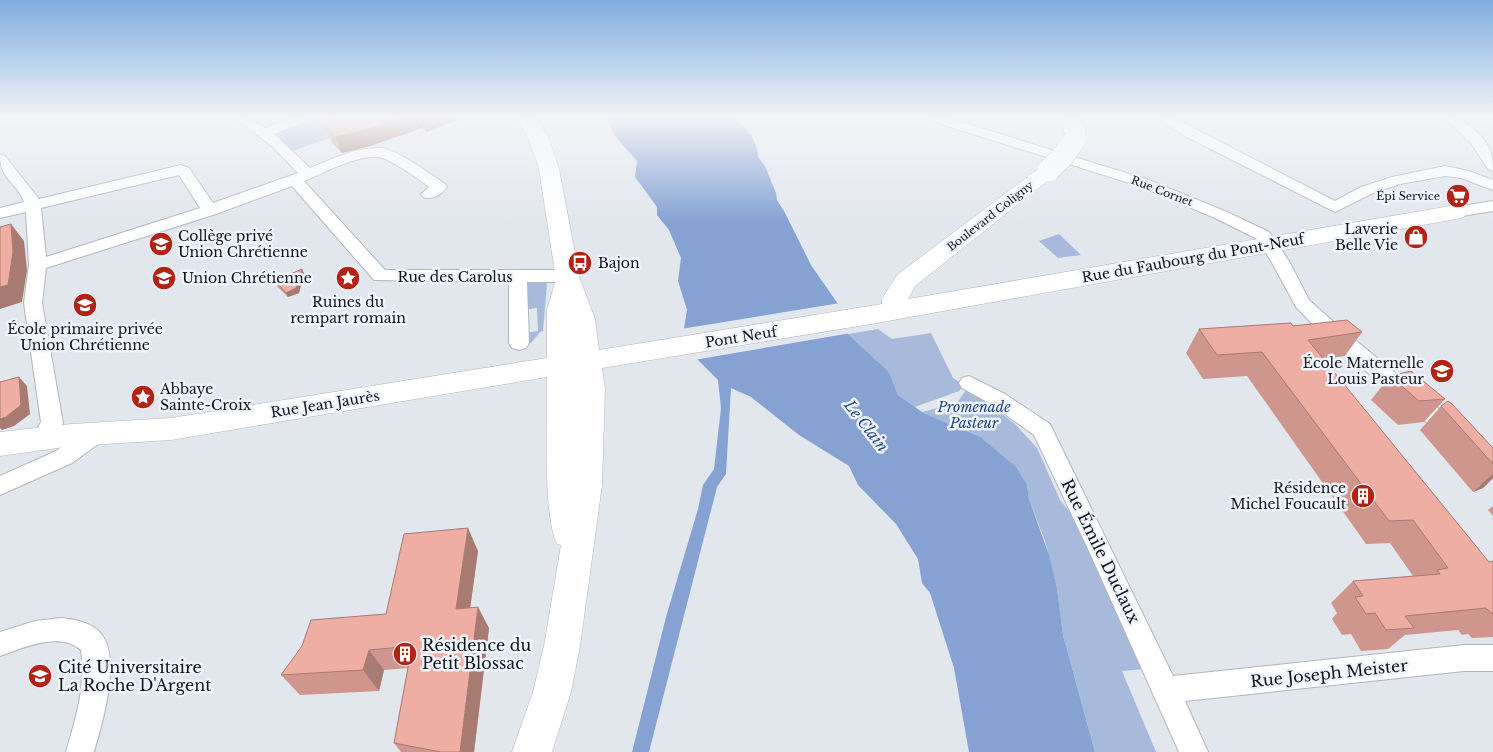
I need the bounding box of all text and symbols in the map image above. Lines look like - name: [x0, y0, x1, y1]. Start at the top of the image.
- street label: Rue Cornet: [1129, 173, 1196, 209]
- street label: Boulevard Coligny: [944, 178, 1036, 254]
- supermarket icon: Épi Service: [1445, 183, 1471, 209]
- place label: Épi Service: [1376, 189, 1440, 203]
- place label: Laverie Belle Vie: [1335, 220, 1398, 254]
- shop icon: Laverie Belle Vie: [1403, 224, 1429, 250]
- place label: Collège privé Union Chrétienne: [178, 227, 308, 261]
- street label: Rue du Faubourg du Pont-Neuf: [1080, 229, 1308, 286]
- school or university icon: Collège privé Union Chrétienne: [148, 231, 174, 257]
- bus stop icon: Bajon: [567, 250, 593, 276]
- place label: Bajon: [598, 254, 640, 272]
- school or university icon: Union Chrétienne: [151, 265, 177, 291]
- place icon: Ruines du rempart romain: [335, 265, 361, 291]
- street label: Rue des Carolus: [397, 268, 513, 286]
- place label: Union Chrétienne: [182, 269, 312, 287]
- school or university icon: École primaire privée Union Chrétienne: [72, 292, 98, 318]
- place label: Ruines du rempart romain: [290, 293, 406, 327]
- place label: École primaire privée Union Chrétienne: [7, 320, 163, 354]
- street label: Pont Neuf: [704, 322, 781, 352]
- place label: École Maternelle Louis Pasteur: [1303, 354, 1424, 388]
- school or university icon: École Maternelle Louis Pasteur: [1429, 358, 1455, 384]
- place label: Abbaye Sainte-Croix: [159, 380, 252, 414]
- place icon: Abbaye Sainte-Croix: [130, 384, 156, 410]
- street label: Rue Jean Jaurès: [269, 386, 381, 422]
- water label: Le Clain: [840, 395, 892, 455]
- park label: Promenade Pasteur: [936, 398, 1011, 432]
- street label: Rue Émile Duclaux: [1057, 475, 1145, 627]
- place label: Résidence Michel Foucault: [1230, 479, 1347, 513]
- building icon: Résidence Michel Foucault: [1350, 483, 1376, 509]
- place label: Résidence du Petit Blossac: [422, 635, 532, 673]
- building icon: Résidence du Petit Blossac: [392, 641, 418, 667]
- street label: Rue Joseph Meister: [1249, 655, 1409, 691]
- place label: Cité Universitaire La Roche D'Argent: [58, 657, 211, 695]
- school or university icon: Cité Universitaire La Roche D'Argent: [27, 663, 53, 689]

